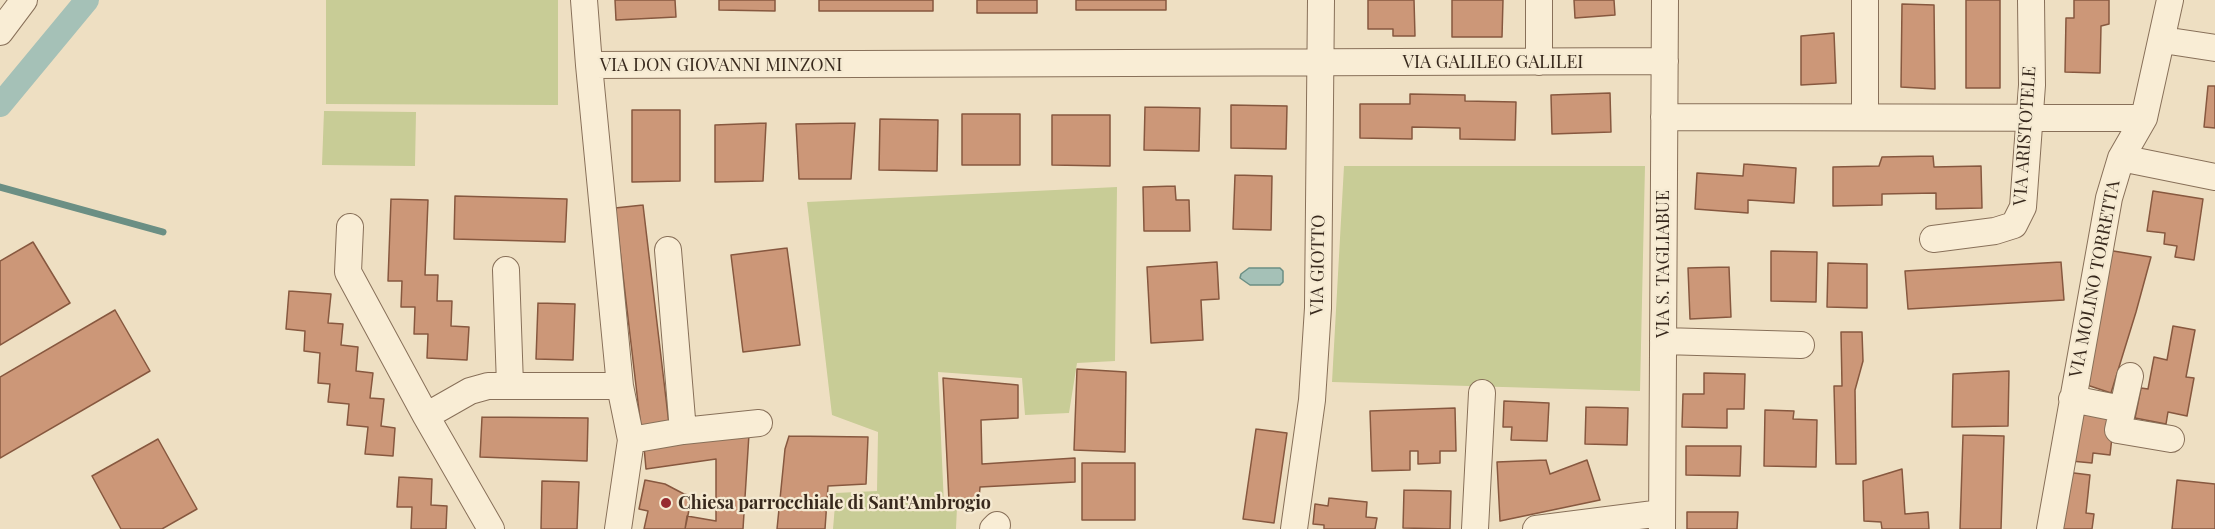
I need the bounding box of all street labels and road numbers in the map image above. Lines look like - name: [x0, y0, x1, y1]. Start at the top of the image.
- street label: VIA GALILEO GALILEI: [1403, 51, 1583, 73]
- street label: VIA DON GIOVANNI MINZONI: [600, 54, 842, 76]
- street label: VIA ARISTOTELE: [2009, 65, 2041, 207]
- street label: VIA MOLINO TORRETTA: [2065, 178, 2125, 380]
- street label: VIA S. TAGLIABUE: [1652, 190, 1674, 338]
- street label: VIA GIOTTO: [1306, 214, 1330, 316]

